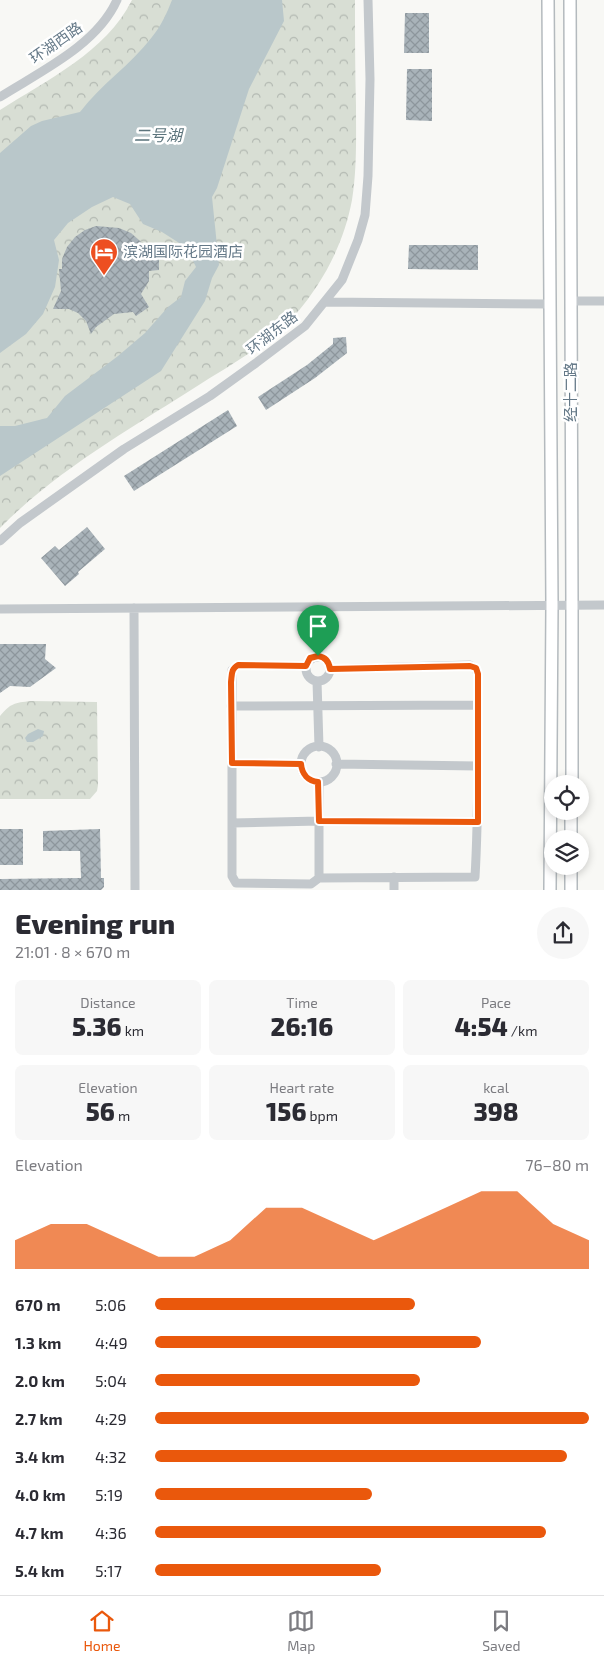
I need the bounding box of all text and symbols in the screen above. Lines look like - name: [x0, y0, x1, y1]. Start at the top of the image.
- street label: 环湖西路: [26, 18, 85, 67]
- water label: 二号湖: [134, 125, 185, 144]
- hotel icon: 滨湖国际花园酒店: [89, 237, 119, 276]
- place label: 滨湖国际花园酒店: [123, 242, 243, 260]
- street label: 环湖东路: [242, 307, 301, 358]
- street label: 经十二路: [561, 362, 579, 422]
- pin: [297, 605, 339, 656]
- icon: arrive: [304, 612, 332, 640]
- map controls: [544, 775, 589, 875]
- button: locate: [544, 775, 589, 820]
- button: layers: [544, 830, 589, 875]
- text: Evening run: [15, 906, 175, 940]
- button: share: [537, 907, 589, 959]
- text: 21:01 · 8 × 670 m: [15, 942, 130, 961]
- text: Distance: [80, 994, 136, 1011]
- text: Time: [286, 994, 318, 1011]
- text: Pace: [481, 994, 511, 1011]
- text: 5.36: [72, 1011, 122, 1041]
- text: 26:16: [271, 1011, 333, 1041]
- text: 4:54: [455, 1011, 508, 1041]
- text: km: [122, 1022, 144, 1039]
- text: /km: [508, 1022, 537, 1039]
- text: Elevation: [78, 1079, 138, 1096]
- text: Heart rate: [270, 1079, 334, 1096]
- text: kcal: [483, 1079, 509, 1096]
- text: 56: [86, 1096, 115, 1126]
- text: 156: [266, 1096, 306, 1126]
- text: 398: [473, 1096, 519, 1126]
- text: m: [115, 1107, 130, 1124]
- text: bpm: [306, 1107, 338, 1124]
- text: Elevation: [15, 1155, 83, 1174]
- text: 76–80 m: [525, 1155, 589, 1174]
- text: 670 m: [15, 1295, 61, 1314]
- text: 5:06: [95, 1295, 126, 1314]
- text: 1.3 km: [15, 1333, 61, 1352]
- text: 4:49: [95, 1333, 128, 1352]
- text: 2.0 km: [15, 1371, 65, 1390]
- text: 5:04: [95, 1371, 127, 1390]
- text: 2.7 km: [15, 1409, 63, 1428]
- text: 4:29: [95, 1409, 127, 1428]
- text: 3.4 km: [15, 1447, 65, 1466]
- text: 4:32: [95, 1447, 127, 1466]
- text: 4.0 km: [15, 1485, 66, 1504]
- text: 5:19: [95, 1485, 123, 1504]
- text: 4.7 km: [15, 1523, 64, 1542]
- text: 4:36: [95, 1523, 127, 1542]
- text: 5.4 km: [15, 1561, 64, 1580]
- text: 5:17: [95, 1561, 122, 1580]
- tab: Home: [83, 1607, 120, 1654]
- tab: Map: [287, 1607, 315, 1654]
- tab: Saved: [482, 1607, 521, 1654]

